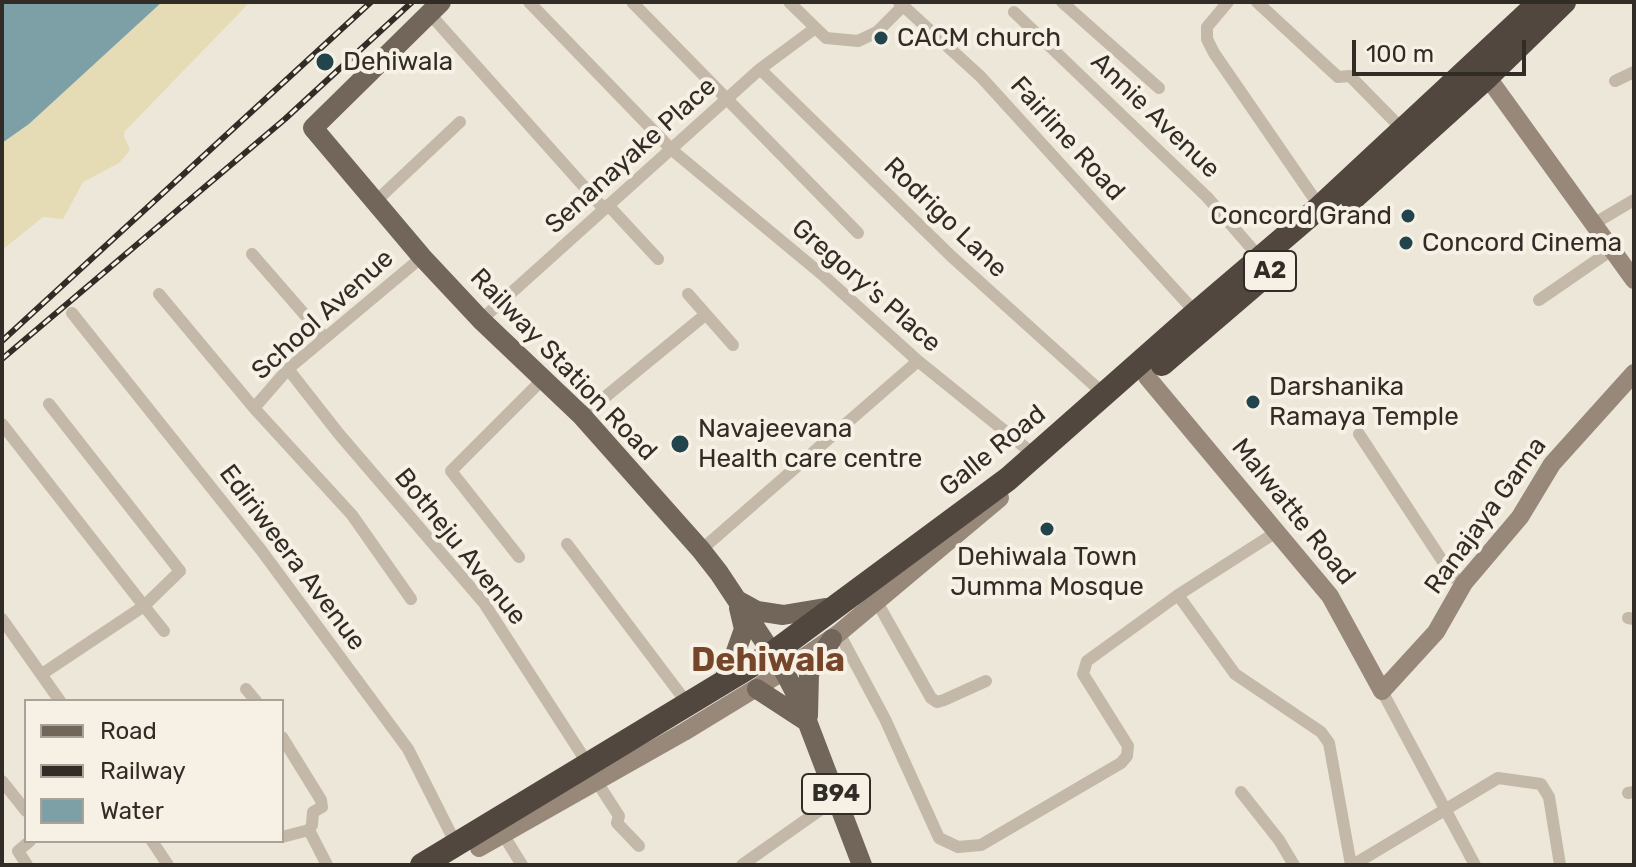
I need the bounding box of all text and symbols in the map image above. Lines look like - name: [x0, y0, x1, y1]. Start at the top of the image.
- place label: CACM church: [897, 22, 1061, 54]
- scale bar: [1356, 24, 1530, 74]
- marker: CACM church: [872, 29, 890, 47]
- text: 100 m: [1366, 40, 1434, 68]
- place label: Dehiwala: [343, 46, 453, 78]
- street label: Annie Avenue: [1084, 47, 1226, 185]
- marker: Dehiwala: [314, 51, 336, 73]
- street label: Senanayake Place: [539, 71, 723, 241]
- street label: Fairline Road: [1003, 71, 1131, 207]
- street label: Rodrigo Lane: [877, 151, 1013, 285]
- place label: Concord Grand: [1210, 200, 1392, 232]
- marker: Concord Grand: [1399, 207, 1417, 225]
- street label: Gregory's Place: [785, 213, 947, 359]
- place label: Concord Cinema: [1422, 227, 1622, 259]
- marker: Concord Cinema: [1397, 234, 1415, 252]
- street label: School Avenue: [246, 243, 400, 387]
- road number: A2: [1244, 251, 1296, 291]
- street label: Railway Station Road: [463, 262, 663, 468]
- place label: Darshanika Ramaya Temple: [1269, 371, 1459, 432]
- marker: Darshanika Ramaya Temple: [1244, 393, 1262, 411]
- street label: Galle Road: [934, 399, 1052, 503]
- place label: Navajeevana Health care centre: [698, 413, 922, 474]
- street label: Ranajaya Gama: [1419, 431, 1553, 601]
- marker: Navajeevana Health care centre: [669, 433, 691, 455]
- street label: Malwatte Road: [1225, 433, 1361, 591]
- street label: Ediriweera Avenue: [212, 459, 372, 657]
- street label: Botheju Avenue: [387, 462, 533, 632]
- marker: Dehiwala Town Jumma Mosque: [1038, 520, 1056, 538]
- place label: Dehiwala Town Jumma Mosque: [950, 541, 1144, 602]
- district label: Dehiwala: [691, 641, 845, 681]
- legend: [24, 699, 284, 843]
- text: Road: [100, 717, 157, 745]
- text: Railway: [100, 757, 186, 785]
- road number: B94: [802, 774, 870, 814]
- text: Water: [100, 797, 164, 825]

